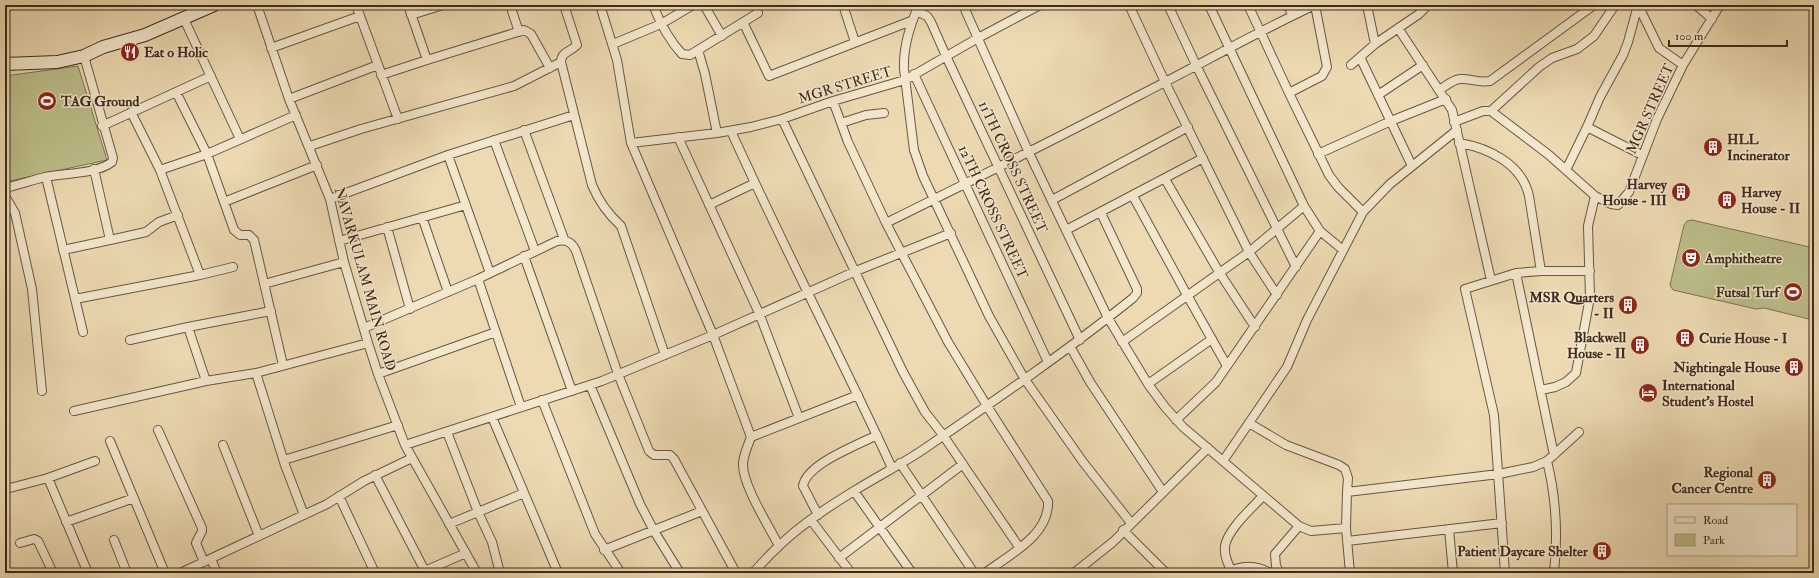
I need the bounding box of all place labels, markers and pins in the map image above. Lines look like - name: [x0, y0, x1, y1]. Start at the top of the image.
- restaurant icon: Eat o Holic: [119, 41, 141, 63]
- place label: Eat o Holic: [144, 44, 208, 61]
- sports icon: TAG Ground: [36, 90, 58, 112]
- place label: TAG Ground: [60, 93, 139, 110]
- place label: HLL Incinerator: [1727, 131, 1790, 164]
- building icon: HLL Incinerator: [1702, 136, 1724, 158]
- place label: Harvey House - III: [1602, 176, 1668, 209]
- building icon: Harvey House - III: [1670, 181, 1692, 203]
- place label: Harvey House - II: [1741, 184, 1800, 217]
- building icon: Harvey House - II: [1716, 189, 1738, 211]
- theatre icon: Amphitheatre: [1680, 247, 1702, 269]
- place label: Amphitheatre: [1704, 250, 1782, 268]
- sports icon: Futsal Turf: [1782, 281, 1804, 303]
- place label: Futsal Turf: [1716, 284, 1781, 301]
- place label: MSR Quarters - II: [1528, 289, 1614, 322]
- building icon: MSR Quarters - II: [1617, 294, 1639, 316]
- building icon: Curie House - I: [1674, 327, 1696, 349]
- place label: Blackwell House - II: [1567, 329, 1626, 362]
- place label: Curie House - I: [1699, 330, 1788, 347]
- building icon: Blackwell House - II: [1629, 334, 1651, 356]
- building icon: Nightingale House: [1783, 356, 1805, 378]
- place label: Nightingale House: [1672, 359, 1780, 377]
- place label: International Student's Hostel: [1662, 377, 1754, 410]
- hotel icon: International Student's Hostel: [1637, 382, 1659, 404]
- place label: Regional Cancer Centre: [1671, 464, 1753, 497]
- building icon: Regional Cancer Centre: [1756, 469, 1778, 491]
- building icon: Patient Daycare Shelter: [1591, 540, 1613, 562]
- place label: Patient Daycare Shelter: [1457, 543, 1589, 561]

